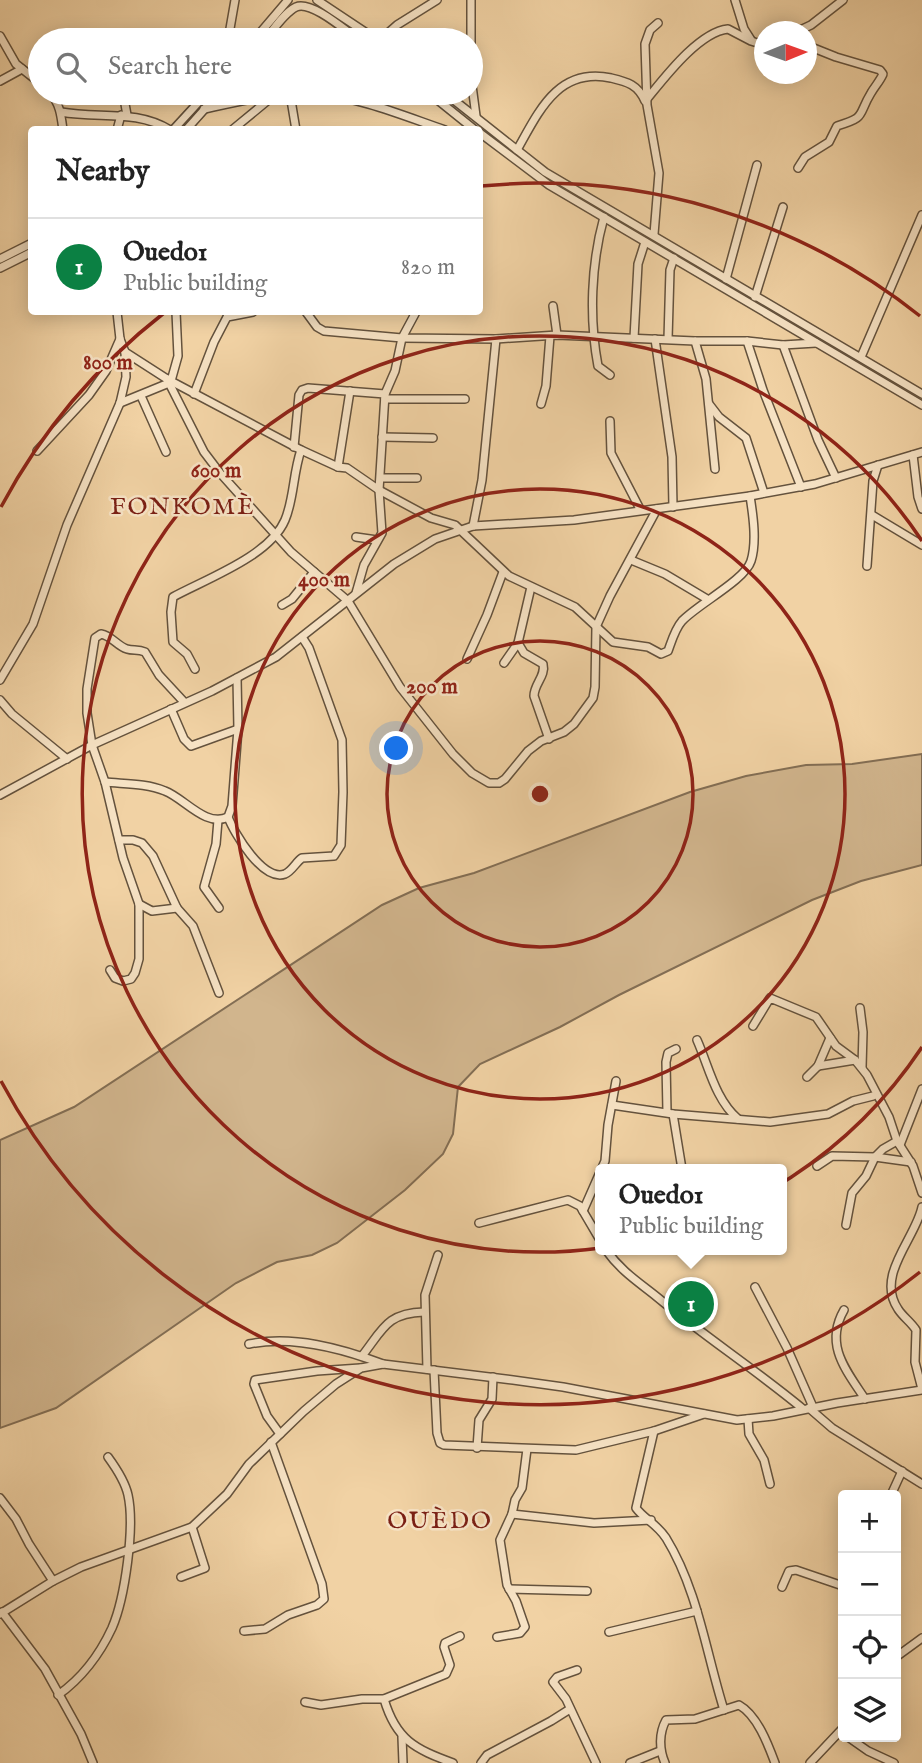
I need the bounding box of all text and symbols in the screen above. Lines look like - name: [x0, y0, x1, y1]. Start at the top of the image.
- north arrow: [754, 21, 817, 84]
- search box: [28, 28, 483, 105]
- icon: search: [52, 48, 90, 86]
- text: Search here: [108, 50, 232, 83]
- text: Nearby: [56, 153, 149, 191]
- text: Ouedo1: [123, 236, 208, 269]
- text: 1: [75, 253, 83, 282]
- text: 820 m: [401, 253, 455, 282]
- text: Public building: [123, 269, 267, 298]
- text: 800 m: [83, 350, 134, 377]
- text: 600 m: [191, 458, 242, 485]
- district label: FONKOMÈ: [110, 492, 256, 523]
- text: 400 m: [298, 567, 351, 594]
- text: 200 m: [406, 674, 458, 701]
- your location: [379, 731, 413, 765]
- centre of rings: [528, 782, 552, 806]
- popup: [595, 1164, 787, 1255]
- text: Ouedo1: [619, 1179, 703, 1212]
- text: Public building: [619, 1212, 763, 1241]
- pin: 1: [668, 1278, 714, 1330]
- map controls: [838, 1490, 901, 1742]
- button: +: [838, 1490, 901, 1553]
- district label: OUÈDO: [387, 1506, 493, 1537]
- button: −: [838, 1553, 901, 1616]
- button: locate: [838, 1616, 901, 1679]
- button: layers: [838, 1679, 901, 1742]

